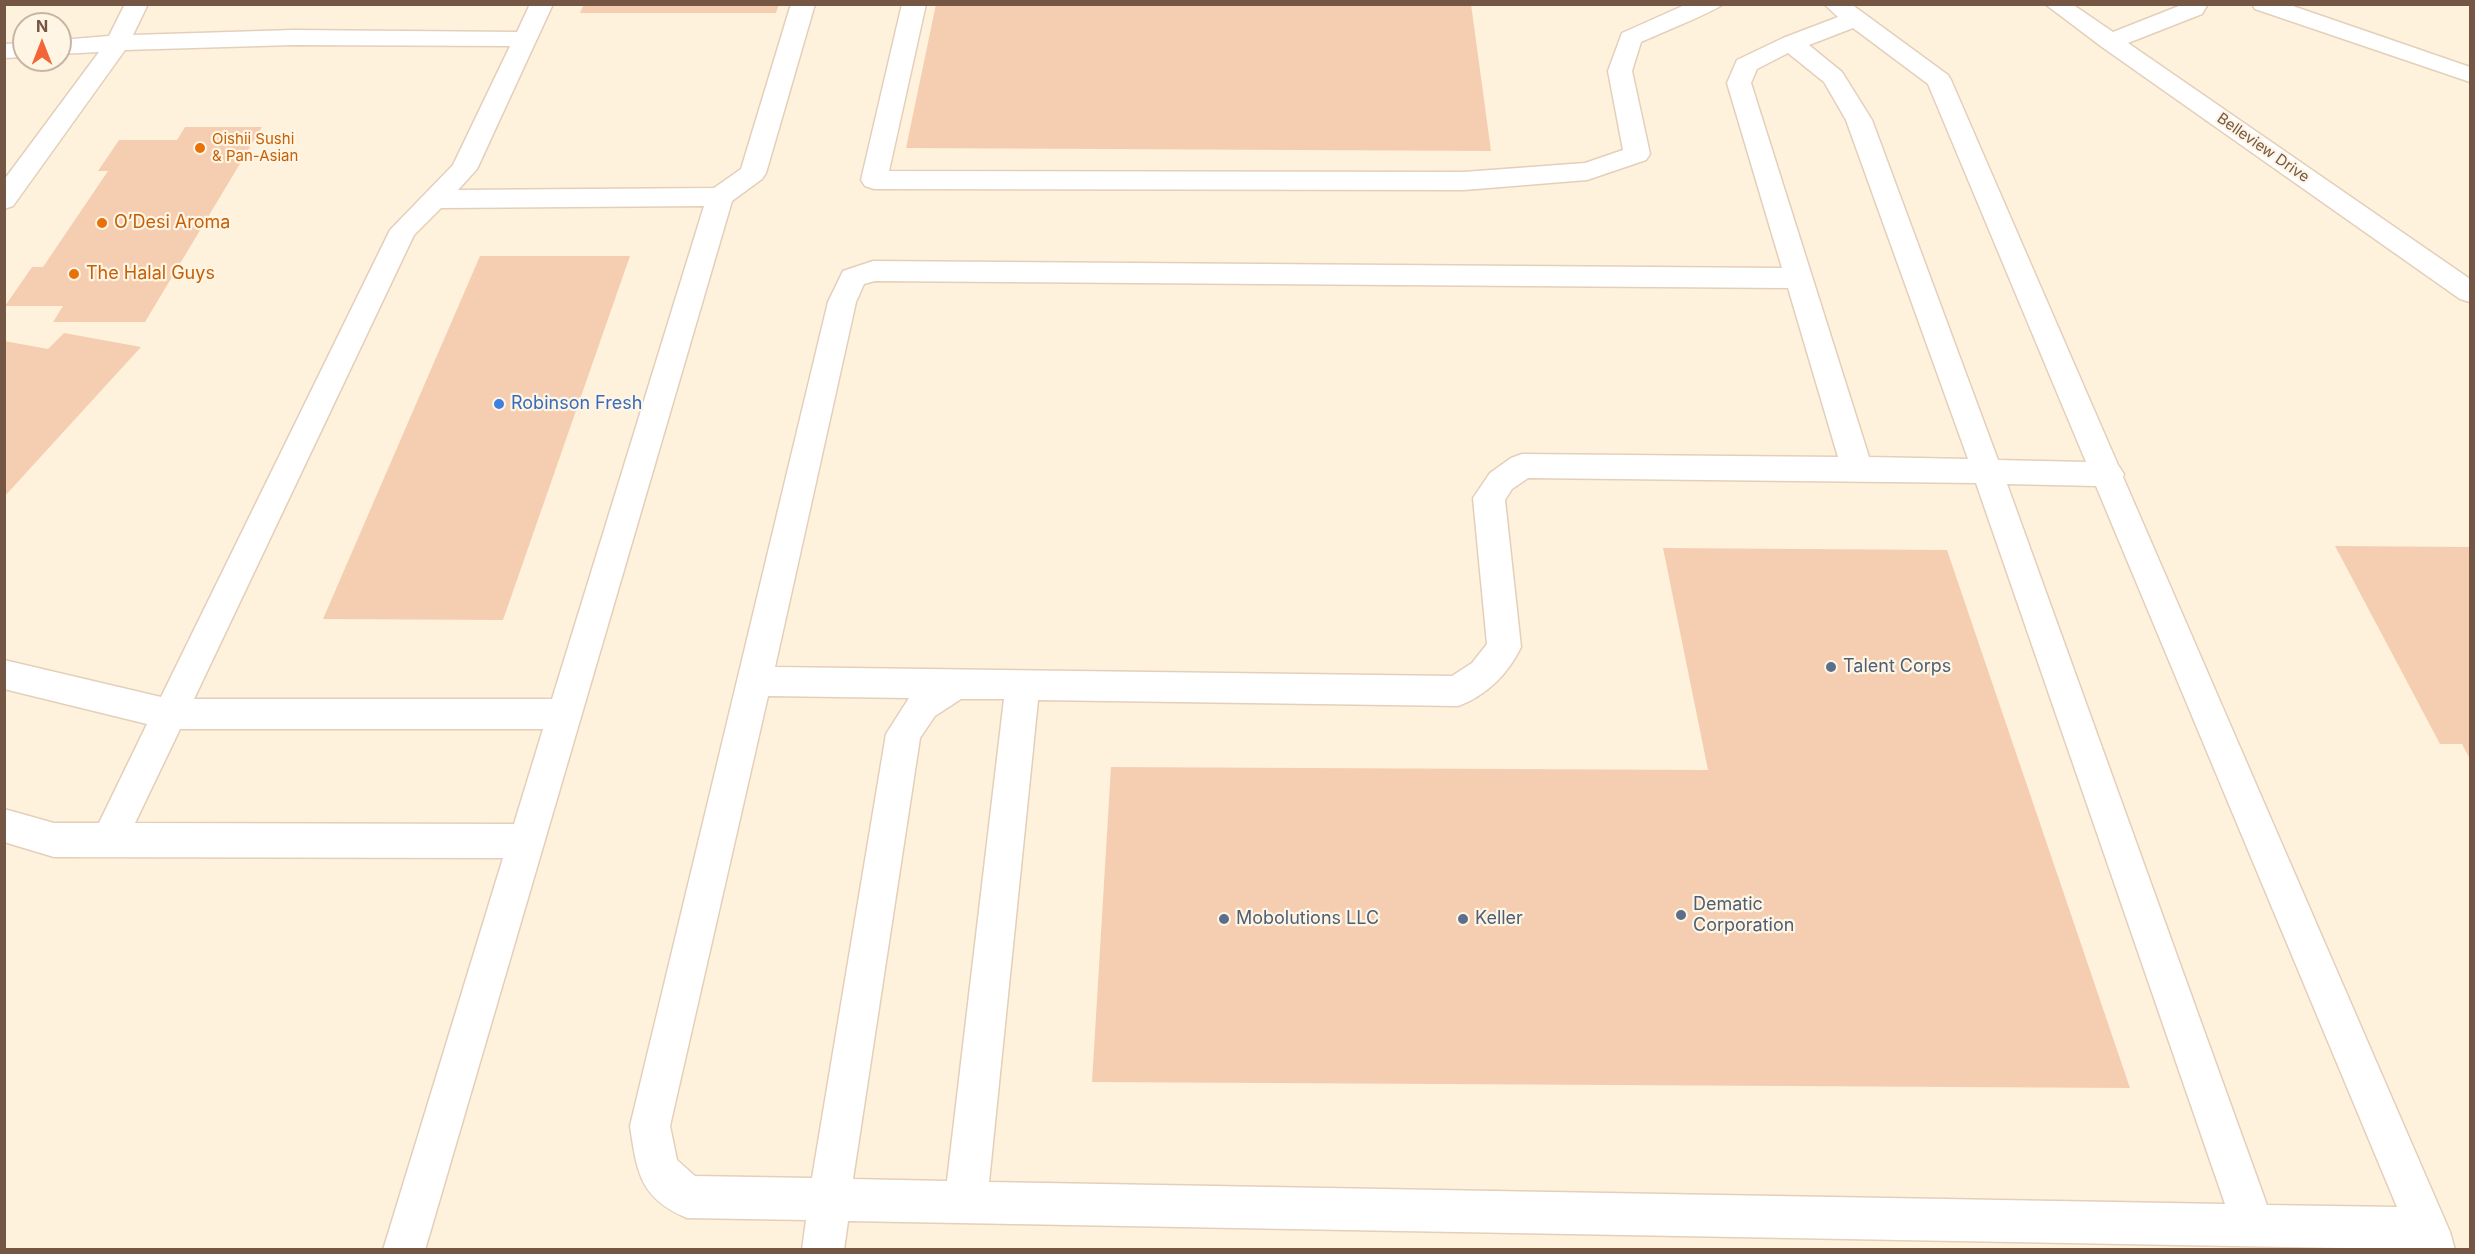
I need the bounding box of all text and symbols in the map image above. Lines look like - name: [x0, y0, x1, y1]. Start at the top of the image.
- north arrow: [12, 12, 72, 72]
- text: N: [36, 16, 48, 36]
- street label: Belleview Drive: [2213, 110, 2313, 186]
- place label: Oishii Sushi & Pan-Asian: [212, 130, 298, 165]
- marker: Oishii Sushi & Pan-Asian: [193, 141, 207, 155]
- place label: O’Desi Aroma: [114, 212, 230, 234]
- marker: O’Desi Aroma: [95, 216, 109, 230]
- place label: The Halal Guys: [86, 263, 215, 285]
- marker: The Halal Guys: [67, 267, 81, 281]
- place label: Robinson Fresh: [511, 393, 642, 415]
- marker: Robinson Fresh: [492, 397, 506, 411]
- place label: Talent Corps: [1843, 656, 1951, 678]
- marker: Talent Corps: [1824, 660, 1838, 674]
- place label: Dematic Corporation: [1693, 894, 1794, 936]
- place label: Mobolutions LLC: [1236, 908, 1379, 930]
- place label: Keller: [1475, 908, 1523, 930]
- marker: Dematic Corporation: [1674, 908, 1688, 922]
- marker: Mobolutions LLC: [1217, 912, 1231, 926]
- marker: Keller: [1456, 912, 1470, 926]

